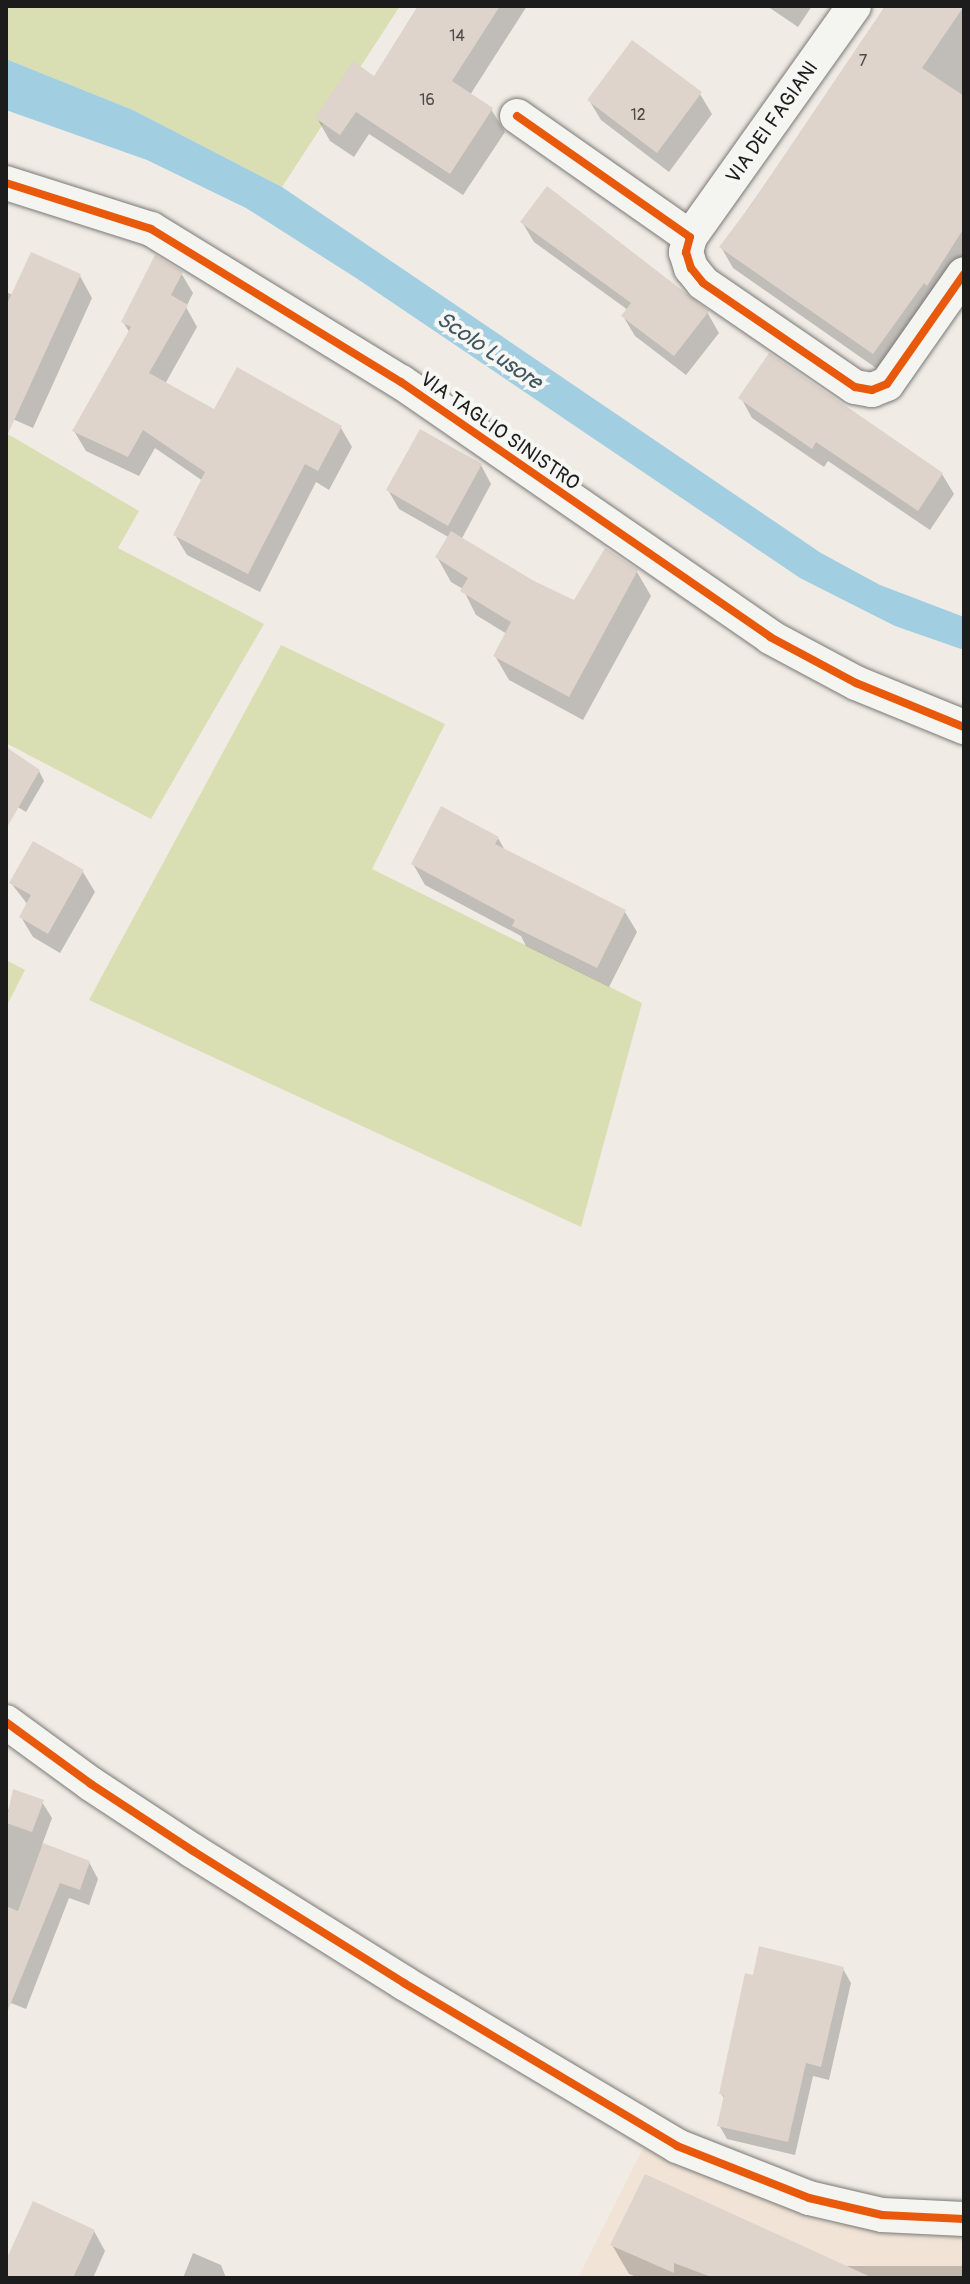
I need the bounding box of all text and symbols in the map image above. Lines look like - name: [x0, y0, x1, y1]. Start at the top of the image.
- house number: 14: [449, 26, 465, 46]
- house number: 7: [859, 51, 867, 71]
- street label: VIA DEI FAGIANI: [721, 56, 823, 188]
- house number: 16: [419, 90, 435, 110]
- house number: 12: [630, 105, 646, 125]
- water label: Scolo Lusore: [431, 306, 547, 396]
- street label: VIA TAGLIO SINISTRO: [416, 367, 584, 495]

